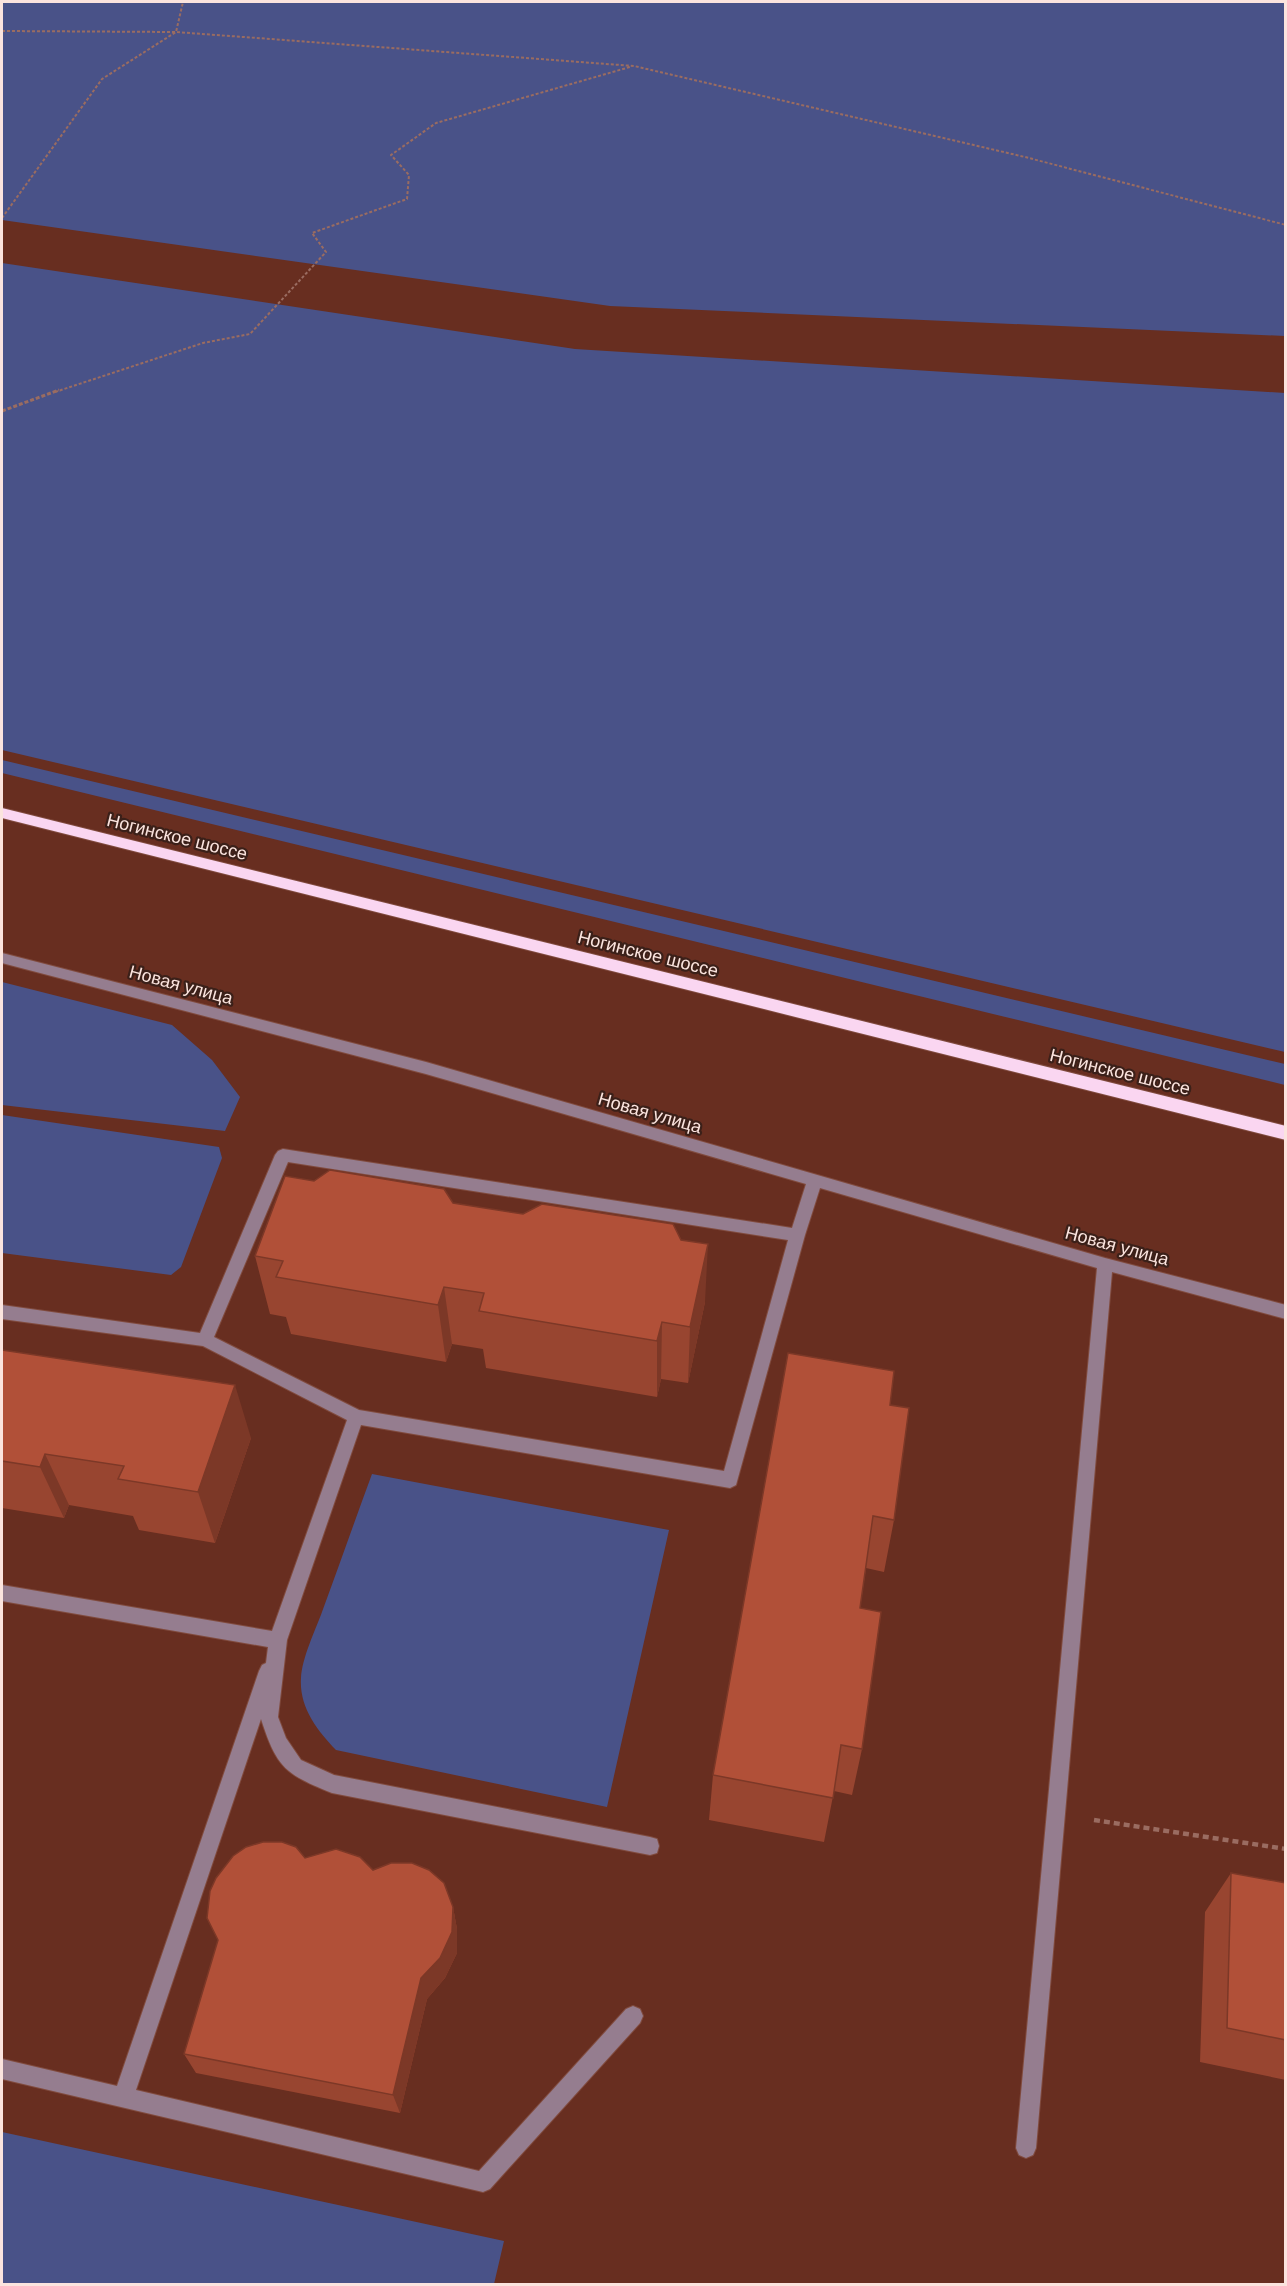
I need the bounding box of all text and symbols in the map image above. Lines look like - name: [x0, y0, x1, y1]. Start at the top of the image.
- street label: Ногинское шоссе: [105, 810, 249, 864]
- street label: Ногинское шоссе: [576, 927, 720, 981]
- street label: Новая улица: [127, 962, 236, 1009]
- street label: Ногинское шоссе: [1048, 1045, 1192, 1099]
- street label: Новая улица: [596, 1089, 705, 1138]
- street label: Новая улица: [1063, 1223, 1172, 1270]

